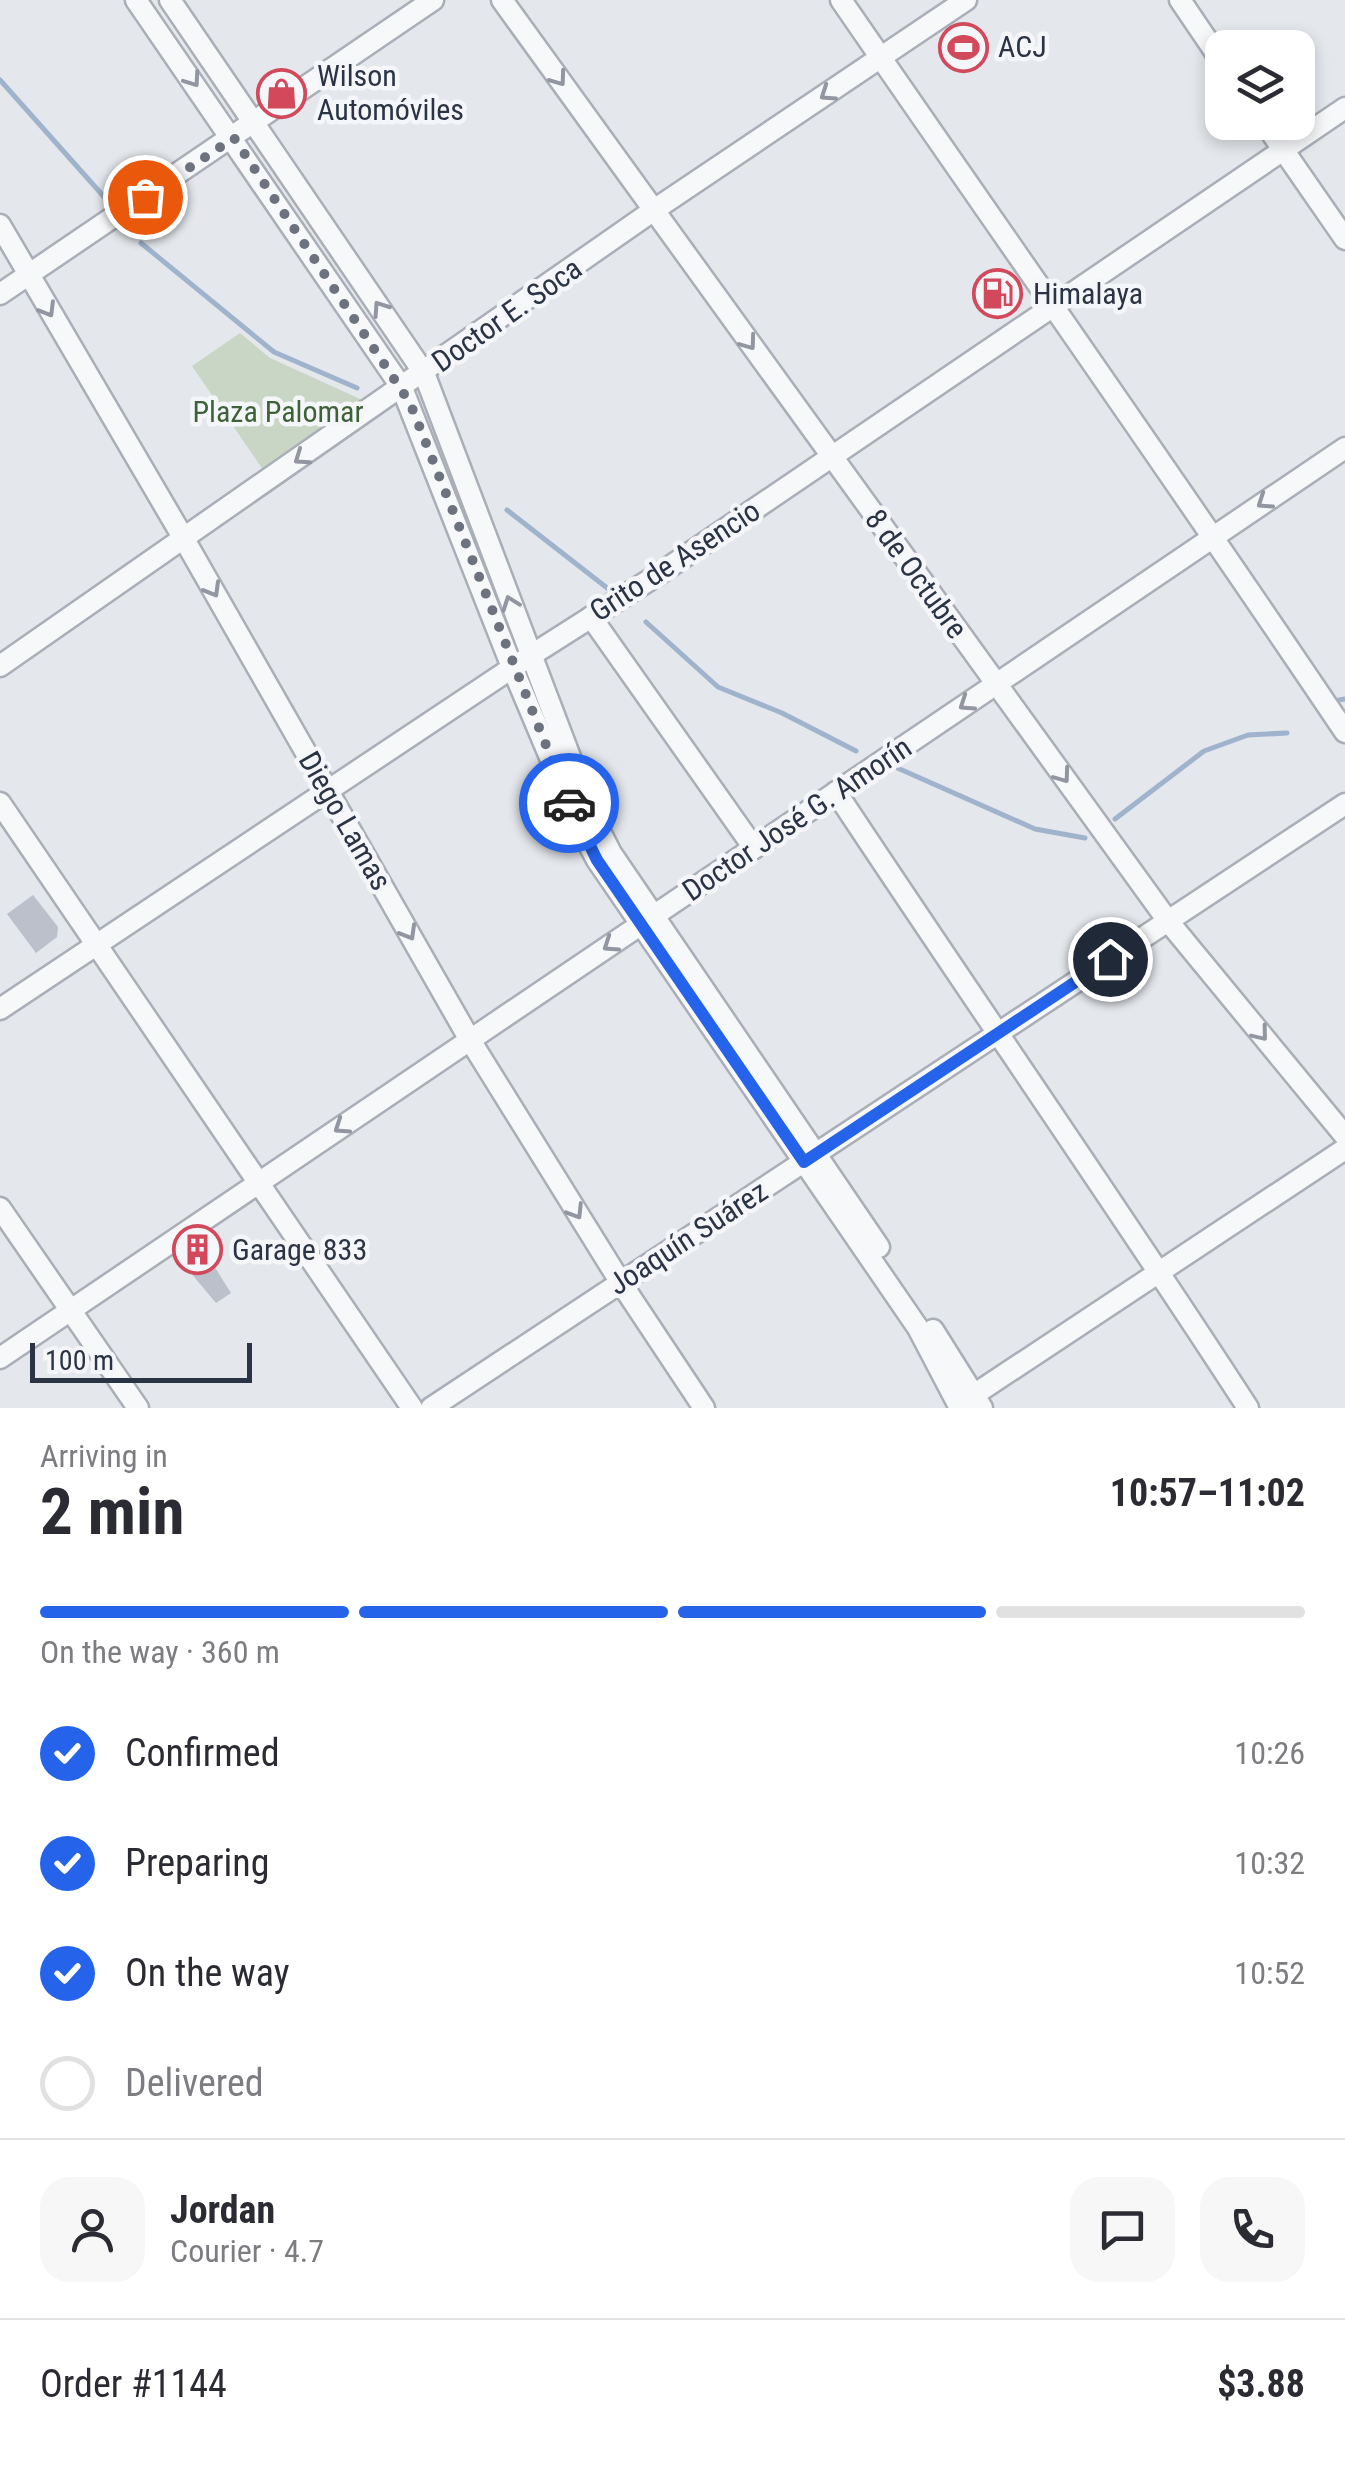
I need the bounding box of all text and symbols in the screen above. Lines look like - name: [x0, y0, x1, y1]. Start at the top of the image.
- sports icon: ACJ: [937, 21, 989, 73]
- place label: ACJ: [998, 29, 1047, 64]
- map controls: [1205, 30, 1315, 140]
- button: layers: [1205, 30, 1315, 140]
- place label: Wilson Automóviles: [317, 58, 464, 127]
- shop icon: Wilson Automóviles: [256, 67, 308, 119]
- one-way arrow: [181, 68, 199, 87]
- one-way arrow: [547, 68, 565, 86]
- one-way arrow: [820, 82, 839, 100]
- pin: [103, 155, 188, 240]
- icon: bag: [118, 170, 173, 225]
- street label: Doctor E. Soca: [425, 250, 588, 379]
- fuel station icon: Himalaya: [972, 268, 1024, 320]
- place label: Himalaya: [1033, 276, 1143, 311]
- one-way arrow: [36, 299, 55, 317]
- one-way arrow: [373, 300, 392, 318]
- one-way arrow: [737, 331, 755, 350]
- park label: Plaza Palomar: [192, 394, 364, 429]
- one-way arrow: [294, 446, 313, 464]
- one-way arrow: [1257, 490, 1275, 509]
- street label: Grito de Asencio: [583, 493, 766, 628]
- street label: 8 de Octubre: [858, 503, 975, 645]
- one-way arrow: [201, 579, 221, 597]
- one-way arrow: [501, 596, 522, 613]
- one-way arrow: [959, 692, 978, 710]
- street label: Doctor José G. Amorín: [676, 729, 918, 908]
- street label: Diego Lamas: [292, 745, 399, 896]
- courier: [519, 753, 619, 853]
- one-way arrow: [1051, 765, 1068, 783]
- icon: car: [542, 776, 597, 831]
- pin: [1068, 917, 1153, 1002]
- one-way arrow: [396, 922, 416, 940]
- icon: home: [1083, 932, 1138, 987]
- one-way arrow: [603, 933, 621, 951]
- one-way arrow: [1249, 1022, 1267, 1040]
- one-way arrow: [333, 1115, 351, 1134]
- street label: Joaquín Suárez: [602, 1173, 774, 1302]
- one-way arrow: [564, 1201, 583, 1219]
- building icon: Garage 833: [171, 1224, 223, 1276]
- place label: Garage 833: [232, 1232, 367, 1267]
- scale bar: [30, 1338, 252, 1382]
- text: 100 m: [45, 1344, 114, 1377]
- text: Arriving in: [40, 1437, 168, 1475]
- text: 10:57–11:02: [1110, 1471, 1305, 1515]
- text: 2 min: [40, 1474, 184, 1550]
- text: On the way · 360 m: [40, 1633, 280, 1671]
- icon: check: [40, 1726, 95, 1781]
- text: Confirmed: [125, 1731, 280, 1775]
- text: 10:26: [1234, 1734, 1305, 1772]
- icon: check: [40, 1836, 95, 1891]
- text: Preparing: [125, 1841, 270, 1885]
- text: 10:32: [1234, 1844, 1305, 1882]
- icon: check: [40, 1946, 95, 2001]
- text: On the way: [125, 1951, 290, 1995]
- text: 10:52: [1234, 1954, 1305, 1992]
- text: Delivered: [125, 2061, 264, 2105]
- button: person: [40, 2177, 145, 2282]
- button: chat: [1070, 2177, 1175, 2282]
- button: phone: [1200, 2177, 1305, 2282]
- text: Jordan: [170, 2188, 275, 2232]
- text: Courier · 4.7: [170, 2232, 324, 2270]
- text: Order #1144: [40, 2362, 227, 2406]
- text: $3.88: [1217, 2362, 1305, 2406]

